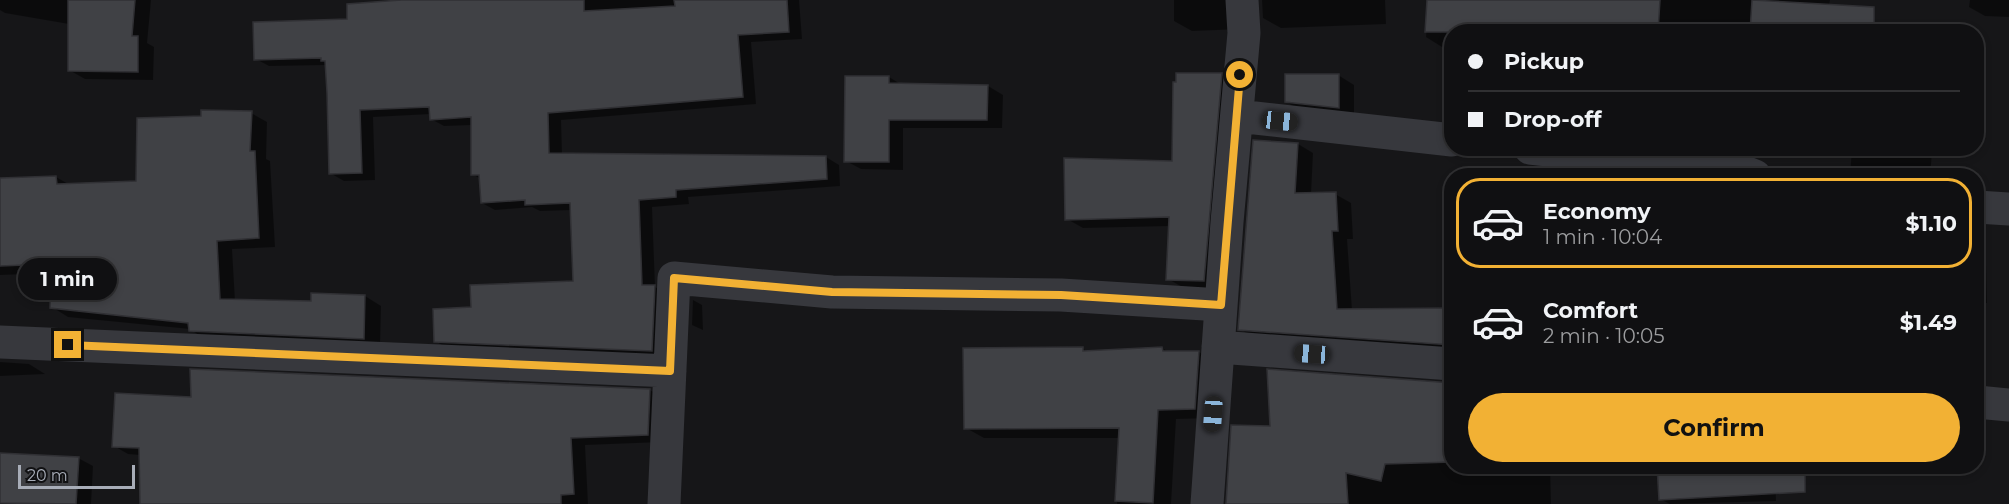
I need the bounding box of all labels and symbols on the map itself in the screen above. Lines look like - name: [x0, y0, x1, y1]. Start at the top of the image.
- route start: [1226, 61, 1253, 88]
- car: [1261, 110, 1299, 132]
- callout: 1 min: [19, 258, 118, 300]
- route end: [54, 331, 81, 358]
- car: [1293, 344, 1331, 364]
- car: [1203, 395, 1223, 433]
- scale bar: [18, 462, 135, 490]

